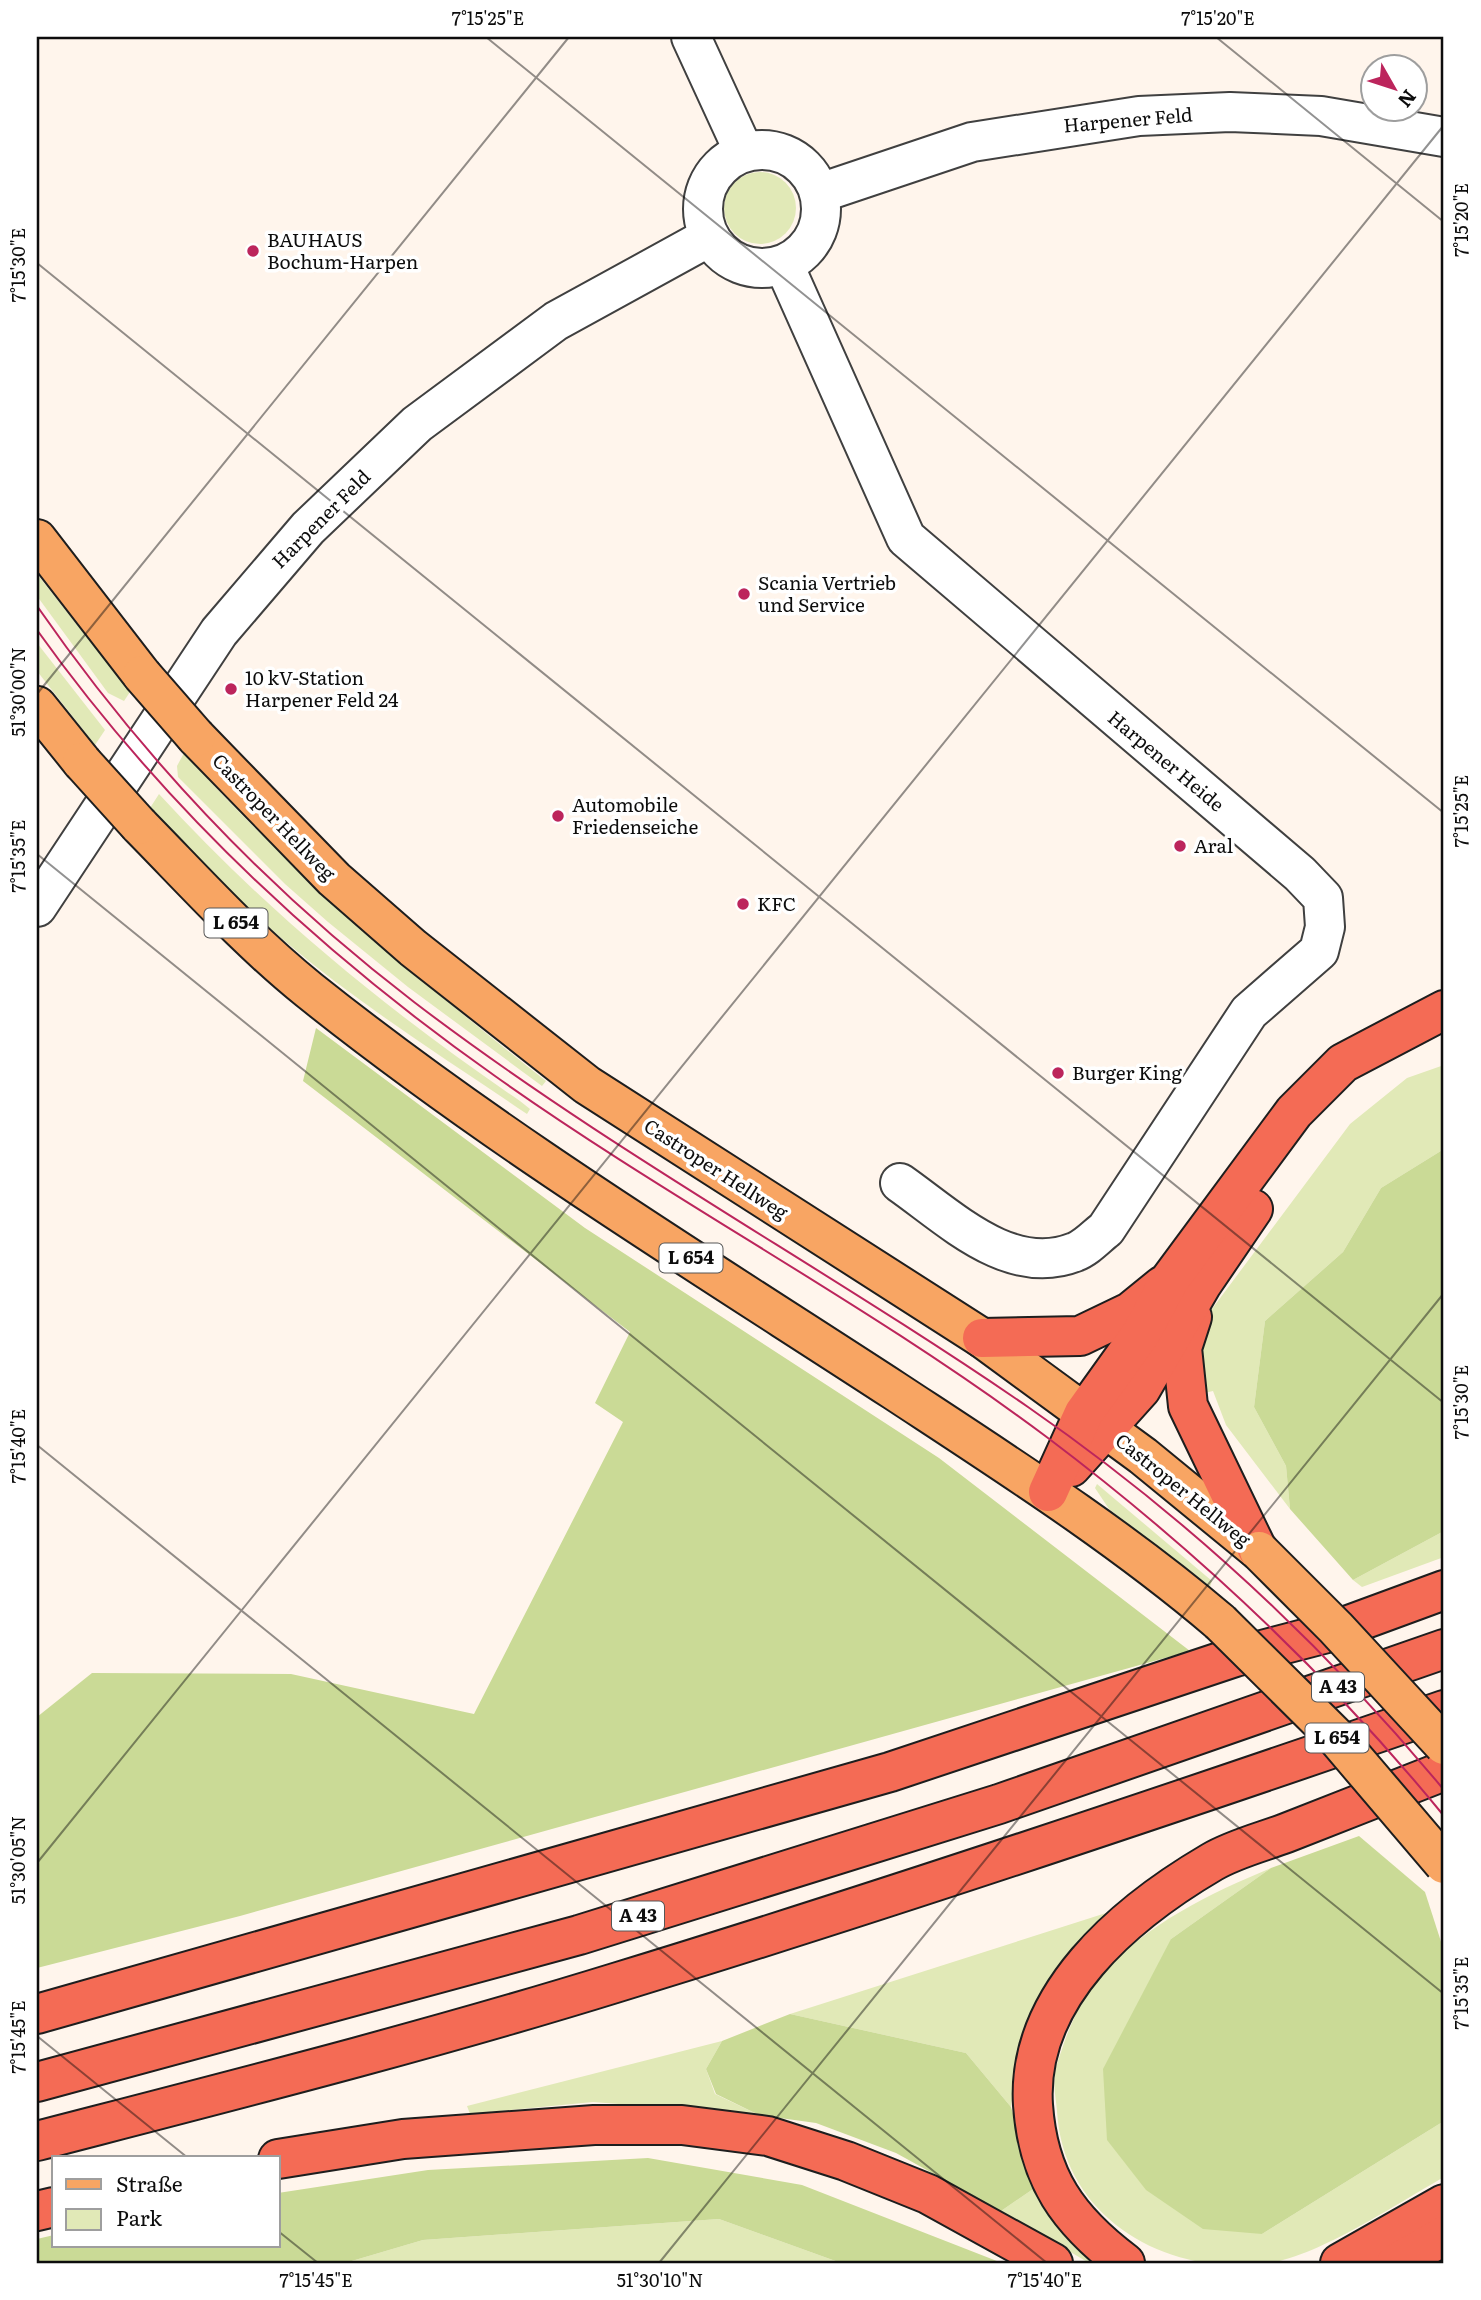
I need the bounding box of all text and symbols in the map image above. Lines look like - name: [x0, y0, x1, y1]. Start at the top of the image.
- text: 7°15'25"E: [452, 4, 524, 31]
- text: 7°15'20"E: [1181, 4, 1255, 31]
- north arrow: [1358, 52, 1428, 122]
- text: N: [1392, 84, 1424, 114]
- street label: Harpener Feld: [1062, 99, 1194, 139]
- text: 7°15'20"E: [1447, 183, 1474, 257]
- place label: BAUHAUS Bochum-Harpen: [267, 225, 418, 275]
- text: 7°15'30"E: [4, 228, 31, 302]
- marker: BAUHAUS Bochum-Harpen: [245, 243, 261, 259]
- street label: Harpener Feld: [265, 462, 376, 574]
- place label: Scania Vertrieb und Service: [758, 568, 896, 618]
- marker: Scania Vertrieb und Service: [736, 586, 752, 602]
- text: 51°30'00"N: [4, 647, 31, 737]
- place label: 10 kV-Station Harpener Feld 24: [245, 663, 399, 713]
- marker: 10 kV-Station Harpener Feld 24: [223, 681, 239, 697]
- street label: Harpener Heide: [1102, 703, 1231, 817]
- street label: Castroper Hellweg: [207, 747, 343, 886]
- text: 7°15'25"E: [1447, 775, 1474, 847]
- place label: Automobile Friedenseiche: [572, 790, 699, 840]
- marker: Automobile Friedenseiche: [550, 808, 566, 824]
- text: 7°15'35"E: [4, 820, 31, 892]
- place label: Aral: [1194, 831, 1233, 859]
- marker: Aral: [1172, 838, 1188, 854]
- place label: KFC: [757, 889, 796, 917]
- marker: KFC: [735, 896, 751, 912]
- road number: L 654: [204, 908, 268, 938]
- place label: Burger King: [1072, 1058, 1182, 1086]
- marker: Burger King: [1050, 1065, 1066, 1081]
- street label: Castroper Hellweg: [639, 1111, 795, 1226]
- road number: L 654: [660, 1244, 722, 1273]
- text: 7°15'30"E: [1447, 1365, 1474, 1439]
- text: 7°15'40"E: [4, 1409, 31, 1483]
- street label: Castroper Hellweg: [1110, 1426, 1258, 1553]
- road number: A 43: [1312, 1672, 1364, 1702]
- road number: L 654: [1306, 1723, 1368, 1752]
- text: 51°30'05"N: [4, 1816, 31, 1904]
- road number: A 43: [612, 1902, 664, 1930]
- text: 7°15'35"E: [1447, 1957, 1474, 2029]
- text: 7°15'45"E: [4, 2000, 31, 2074]
- legend: [52, 2156, 280, 2248]
- text: Straße: [116, 2167, 183, 2198]
- text: Park: [116, 2201, 162, 2232]
- text: 7°15'45"E: [279, 2266, 353, 2293]
- text: 51°30'10"N: [617, 2266, 703, 2293]
- text: 7°15'40"E: [1008, 2266, 1082, 2293]

